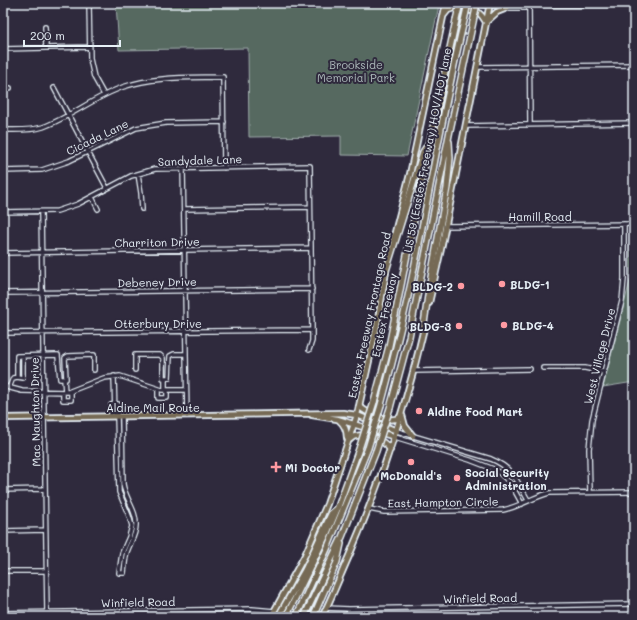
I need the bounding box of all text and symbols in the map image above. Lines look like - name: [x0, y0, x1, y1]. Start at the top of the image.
- scale bar: [24, 22, 120, 48]
- text: 200 m: [30, 27, 65, 43]
- street label: US 59 (Eastex Freeway) HOV/HOT lane: [400, 46, 454, 254]
- park label: Brookside Memorial Park: [317, 57, 395, 85]
- street label: Cicada Lane: [63, 115, 131, 159]
- street label: Sandydale Lane: [158, 151, 243, 169]
- street label: Hamill Road: [508, 209, 572, 224]
- street label: Eastex Freeway Frontage Road: [345, 231, 393, 399]
- street label: Charriton Drive: [114, 234, 200, 250]
- street label: Eastex Freeway: [369, 272, 399, 358]
- street label: Debeney Drive: [117, 274, 197, 290]
- place label: BLDG-1: [510, 277, 550, 292]
- place label: BLDG-2: [412, 279, 453, 294]
- marker: BLDG-1: [497, 279, 507, 289]
- marker: BLDG-2: [456, 281, 466, 291]
- street label: West Village Drive: [580, 306, 618, 406]
- street label: Otterbury Drive: [114, 316, 202, 331]
- place label: BLDG-4: [512, 318, 554, 333]
- place label: BLDG-3: [410, 319, 451, 334]
- marker: BLDG-4: [499, 320, 509, 330]
- marker: BLDG-3: [454, 321, 464, 331]
- street label: Mac Naughton Drive: [27, 357, 43, 467]
- street label: Aldine Mail Route: [106, 400, 200, 415]
- place label: Aldine Food Mart: [427, 404, 523, 419]
- marker: Aldine Food Mart: [414, 406, 424, 416]
- marker: McDonald's: [406, 457, 416, 467]
- place label: Mi Doctor: [285, 460, 340, 475]
- marker: Mi Doctor: [270, 461, 282, 473]
- place label: Social Security Administration: [465, 465, 549, 493]
- place label: McDonald's: [380, 468, 442, 483]
- marker: Social Security Administration: [452, 473, 462, 483]
- street label: East Hampton Circle: [387, 494, 499, 510]
- street label: Winfield Road: [443, 590, 517, 606]
- street label: Winfield Road: [101, 594, 175, 610]

